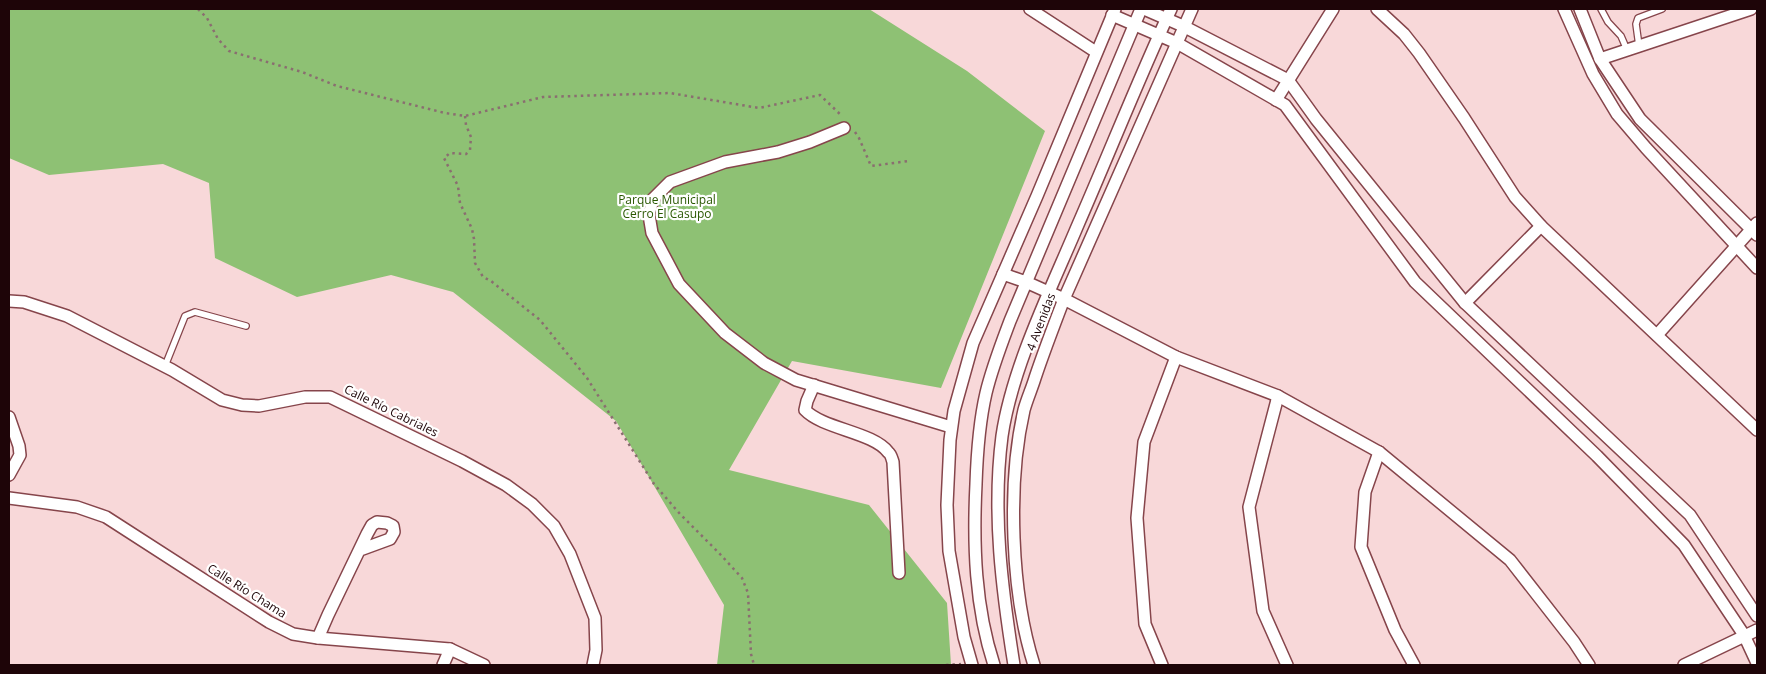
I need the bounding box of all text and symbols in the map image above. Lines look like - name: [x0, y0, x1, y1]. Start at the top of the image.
- park label: Parque Municipal Cerro El Casupo: [618, 191, 716, 222]
- street label: 4 Avenidas: [1022, 290, 1059, 353]
- street label: Calle Río Cabriales: [341, 380, 441, 441]
- street label: Calle Río Chama: [204, 559, 290, 622]

